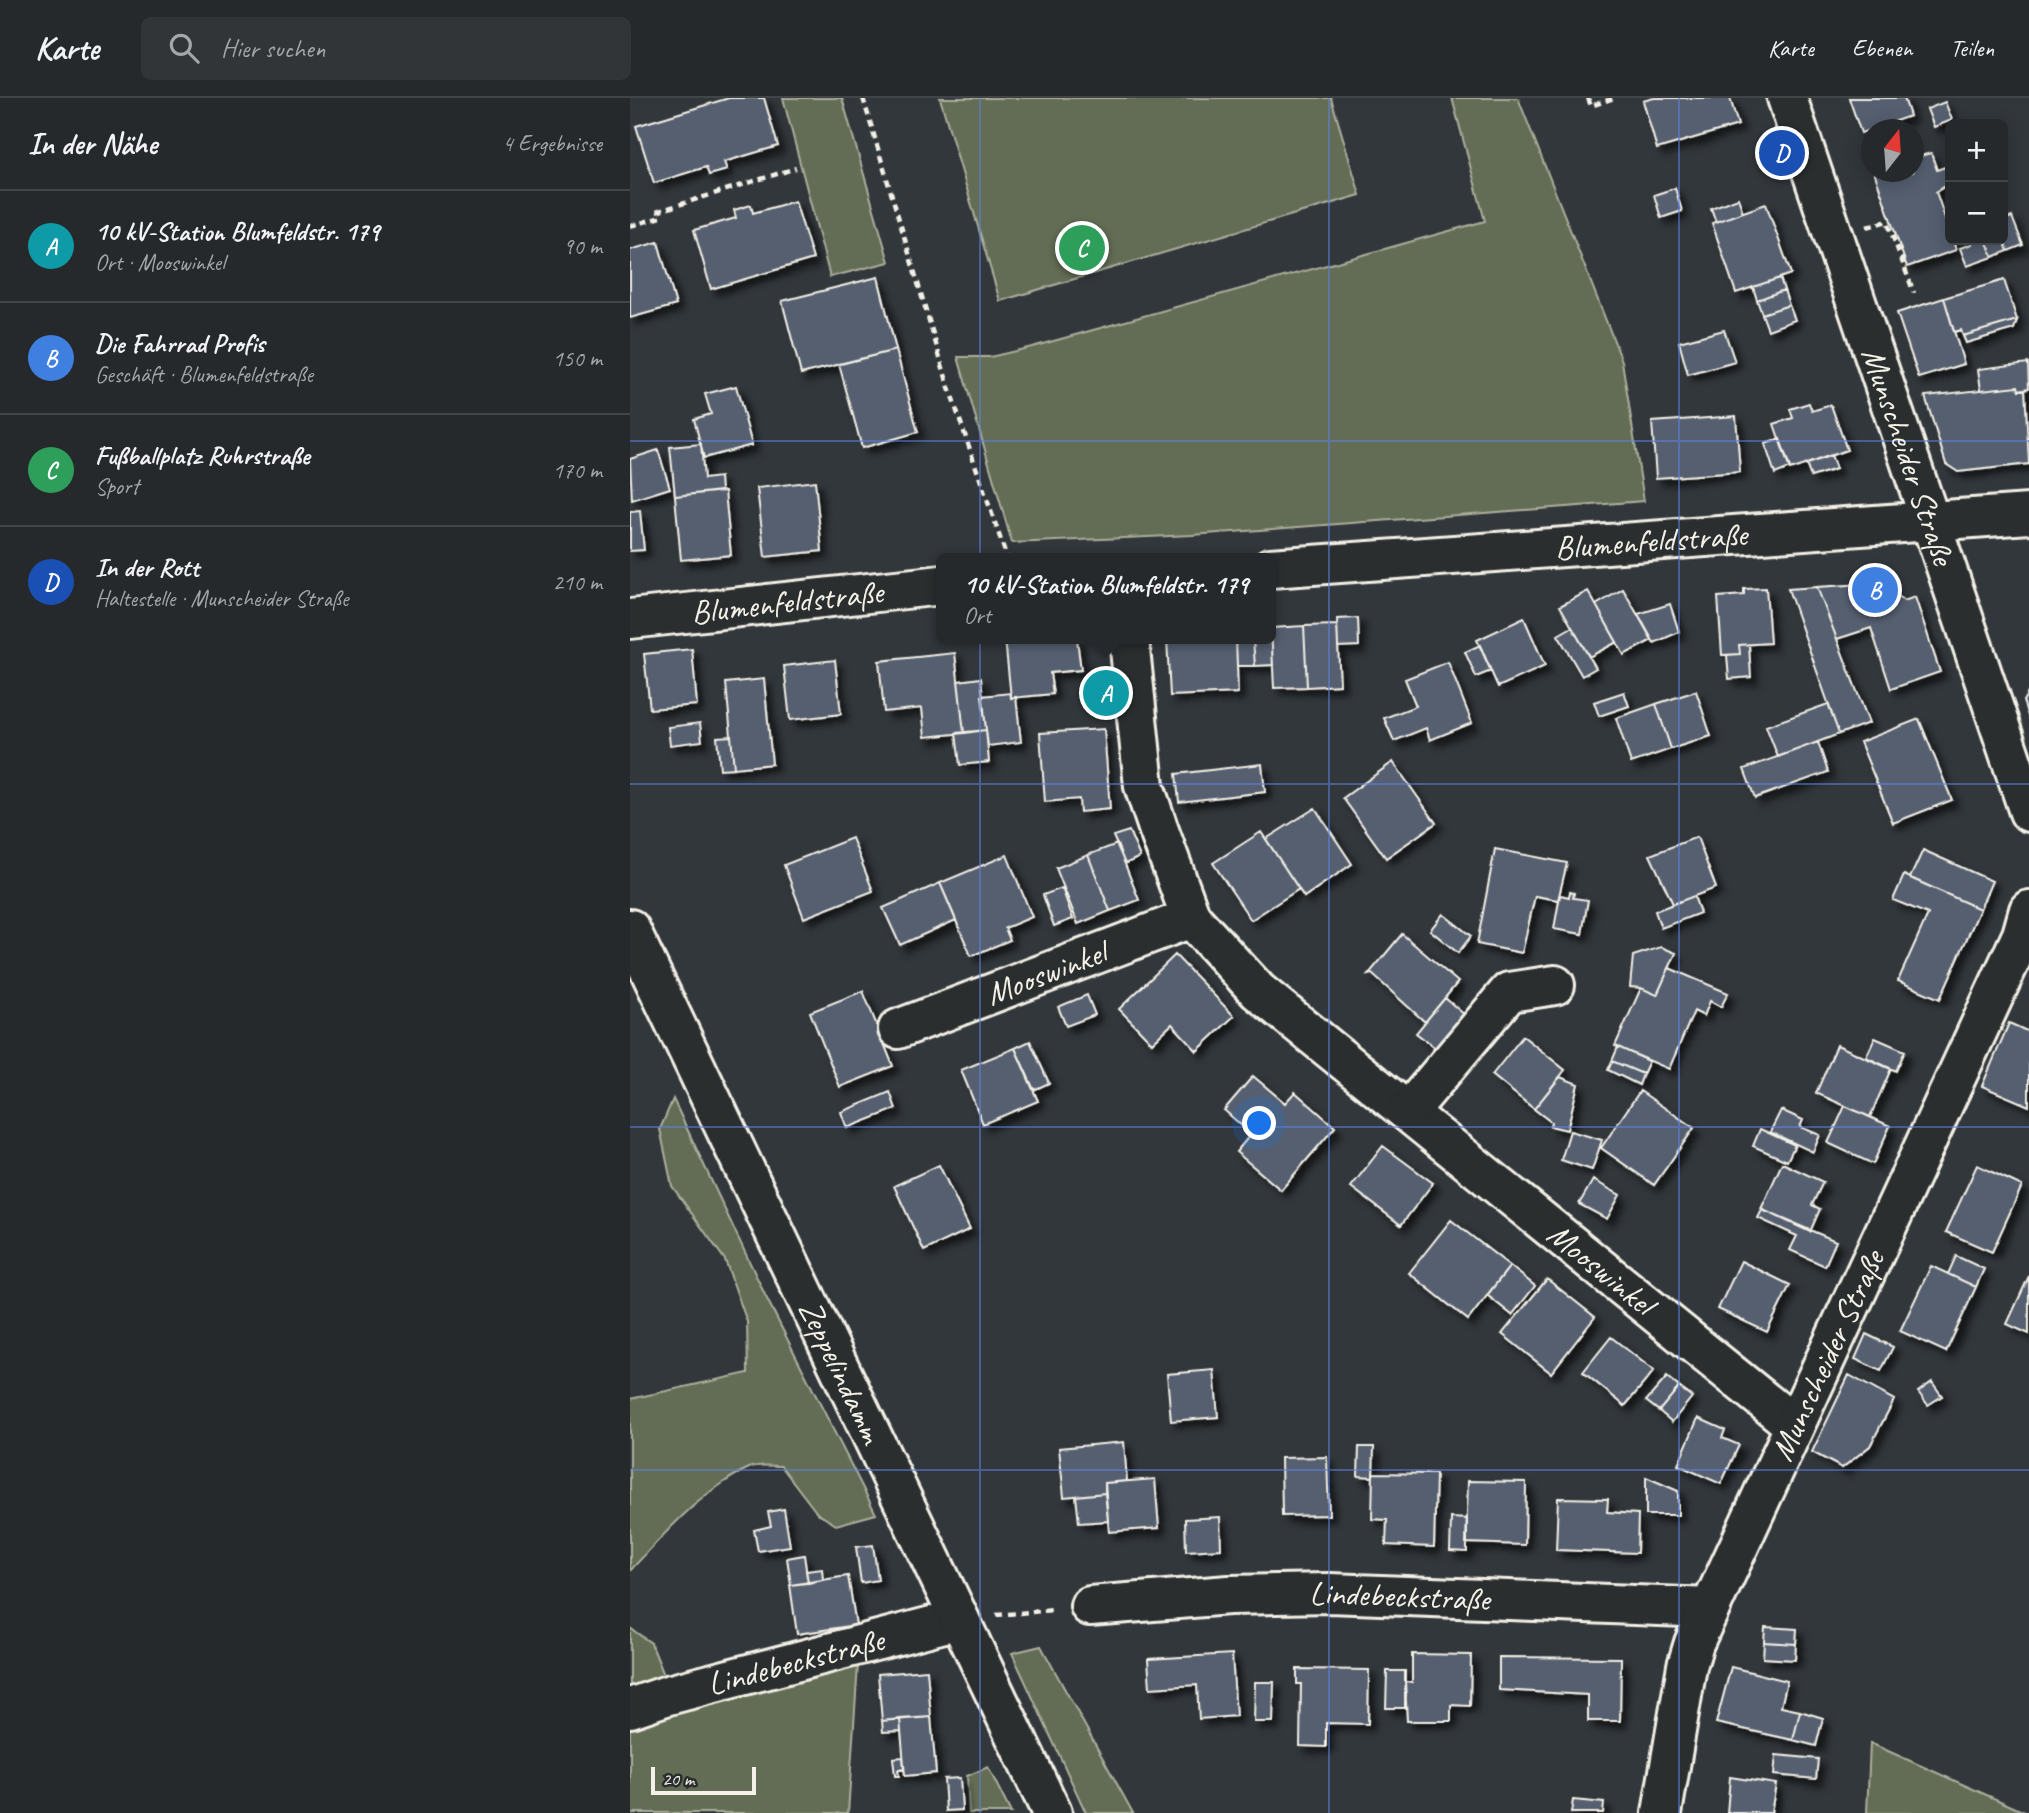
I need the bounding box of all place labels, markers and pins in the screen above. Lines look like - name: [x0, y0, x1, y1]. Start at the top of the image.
- pin: D: [1759, 127, 1805, 179]
- pin: C: [1059, 222, 1105, 274]
- pin: B: [1852, 564, 1898, 616]
- pin: A: [1083, 667, 1129, 719]

